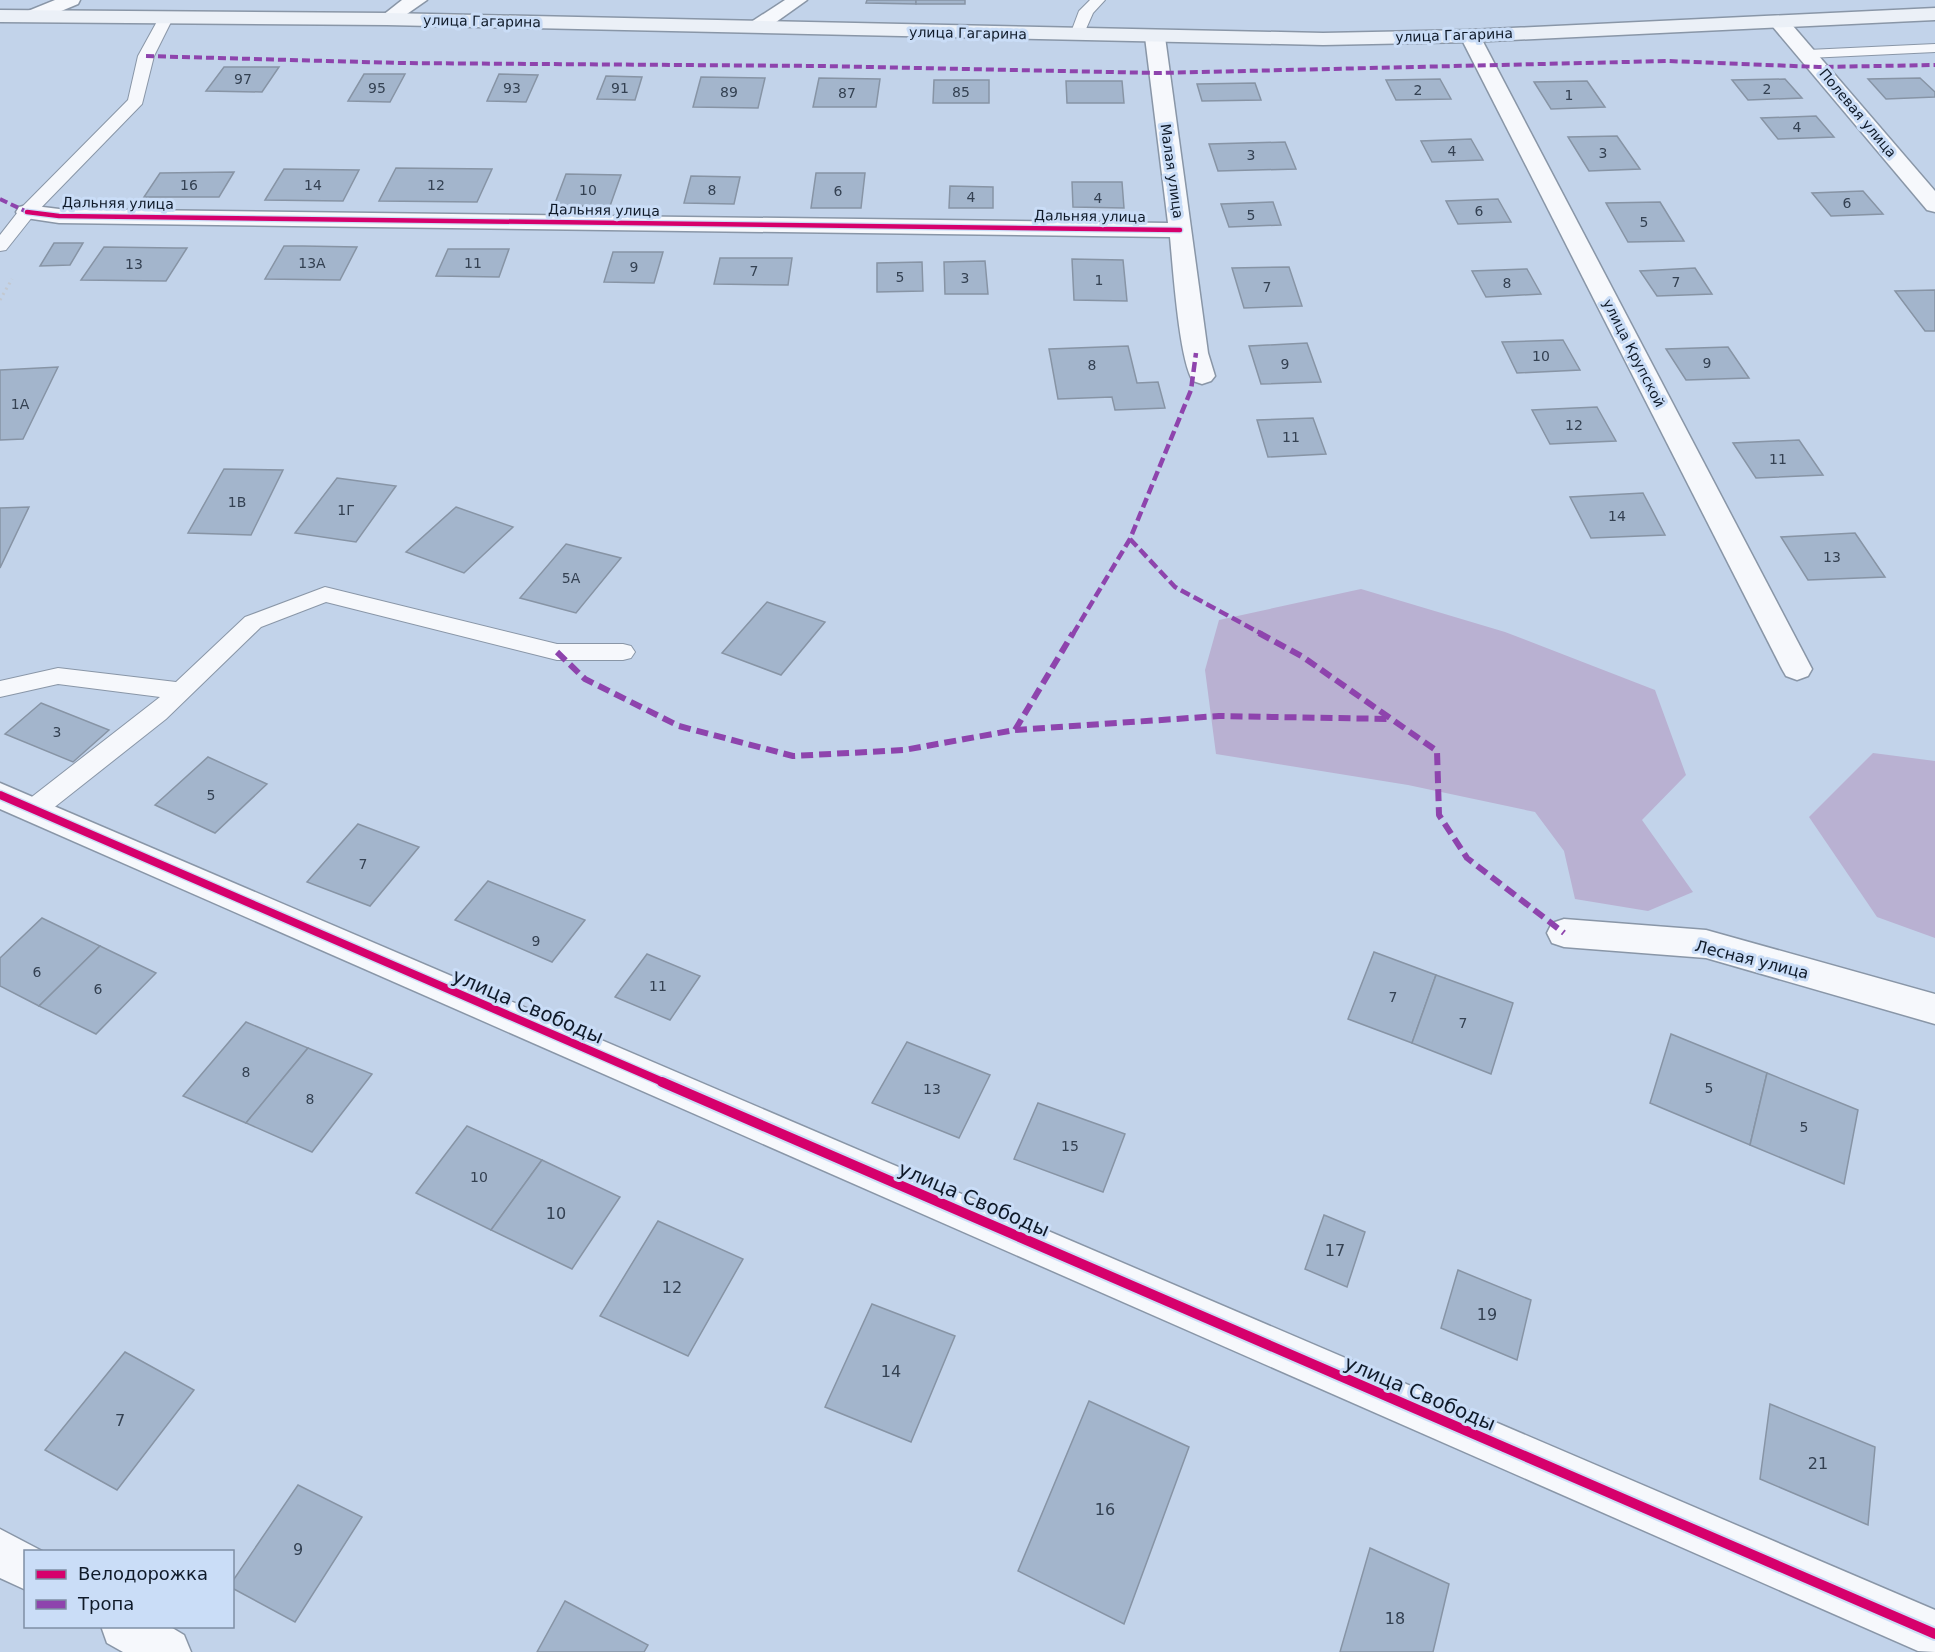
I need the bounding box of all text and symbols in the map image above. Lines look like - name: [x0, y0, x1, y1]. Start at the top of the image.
- street label: улица Гагарина: [423, 12, 541, 30]
- street label: улица Гагарина: [909, 24, 1027, 42]
- street label: улица Гагарина: [1395, 25, 1513, 45]
- street label: Полевая улица: [1816, 65, 1900, 161]
- house number: 97: [234, 71, 252, 87]
- house number: 95: [368, 80, 386, 96]
- house number: 93: [503, 80, 521, 96]
- house number: 91: [611, 80, 629, 96]
- house number: 2: [1763, 81, 1771, 97]
- house number: 2: [1414, 82, 1422, 98]
- house number: 89: [720, 84, 738, 100]
- house number: 85: [952, 84, 970, 100]
- house number: 87: [838, 85, 856, 101]
- house number: 1: [1565, 87, 1573, 103]
- house number: 4: [1793, 119, 1802, 135]
- street label: Малая улица: [1157, 123, 1187, 219]
- house number: 4: [1448, 143, 1457, 159]
- house number: 3: [1599, 145, 1607, 161]
- house number: 3: [1247, 147, 1255, 163]
- house number: 16: [180, 177, 198, 193]
- house number: 14: [304, 177, 322, 193]
- house number: 12: [427, 177, 445, 193]
- house number: 10: [579, 182, 597, 198]
- house number: 8: [708, 182, 716, 198]
- house number: 6: [834, 183, 843, 199]
- house number: 4: [967, 189, 976, 205]
- house number: 4: [1094, 190, 1103, 206]
- street label: Дальняя улица: [62, 194, 174, 212]
- house number: 6: [1843, 195, 1852, 211]
- street label: Дальняя улица: [548, 201, 660, 219]
- house number: 6: [1475, 203, 1484, 219]
- street label: Дальняя улица: [1034, 207, 1146, 225]
- house number: 5: [1247, 207, 1255, 223]
- house number: 5: [1640, 214, 1648, 230]
- house number: 13А: [298, 255, 326, 271]
- house number: 11: [464, 255, 482, 271]
- house number: 13: [125, 256, 143, 272]
- house number: 9: [630, 259, 638, 275]
- house number: 7: [750, 263, 758, 279]
- house number: 5: [896, 269, 904, 285]
- house number: 3: [961, 270, 969, 286]
- house number: 1: [1095, 272, 1103, 288]
- house number: 7: [1672, 274, 1680, 290]
- house number: 8: [1503, 275, 1511, 291]
- house number: 7: [1263, 279, 1271, 295]
- street label: улица Крупской: [1600, 296, 1668, 410]
- house number: 10: [1532, 348, 1550, 364]
- house number: 9: [1703, 355, 1711, 371]
- house number: 9: [1281, 356, 1289, 372]
- house number: 8: [1088, 357, 1096, 373]
- house number: 1А: [11, 396, 30, 412]
- house number: 12: [1565, 417, 1583, 433]
- house number: 11: [1282, 429, 1300, 445]
- house number: 11: [1769, 451, 1787, 467]
- house number: 1В: [228, 494, 246, 510]
- house number: 1Г: [337, 502, 355, 518]
- house number: 14: [1608, 508, 1626, 524]
- house number: 13: [1823, 549, 1841, 565]
- house number: 5А: [562, 570, 581, 586]
- house number: 3: [53, 724, 61, 740]
- house number: 5: [207, 787, 215, 803]
- house number: 7: [359, 856, 367, 872]
- house number: 9: [532, 933, 540, 949]
- street label: Лесная улица: [1693, 936, 1811, 983]
- street label: улица Свободы: [449, 963, 607, 1049]
- house number: 6: [33, 964, 42, 980]
- house number: 11: [649, 978, 667, 994]
- house number: 6: [94, 981, 103, 997]
- house number: 7: [1389, 989, 1397, 1005]
- house number: 7: [1459, 1015, 1467, 1031]
- house number: 8: [242, 1064, 250, 1080]
- house number: 5: [1705, 1080, 1713, 1096]
- house number: 13: [923, 1081, 941, 1097]
- house number: 8: [306, 1091, 314, 1107]
- house number: 5: [1800, 1119, 1808, 1135]
- house number: 15: [1061, 1138, 1079, 1154]
- street label: улица Свободы: [895, 1156, 1053, 1242]
- house number: 10: [470, 1169, 488, 1185]
- house number: 10: [546, 1204, 566, 1223]
- house number: 17: [1325, 1241, 1345, 1260]
- house number: 12: [662, 1278, 682, 1297]
- house number: 19: [1477, 1305, 1497, 1324]
- street label: улица Свободы: [1341, 1350, 1499, 1436]
- house number: 14: [881, 1362, 901, 1381]
- house number: 7: [115, 1411, 125, 1430]
- house number: 21: [1808, 1454, 1828, 1473]
- house number: 16: [1095, 1500, 1115, 1519]
- house number: 9: [293, 1540, 303, 1559]
- legend: [24, 1550, 234, 1628]
- text: Велодорожка: [78, 1563, 208, 1584]
- text: Тропа: [77, 1593, 134, 1614]
- house number: 18: [1385, 1609, 1405, 1628]

